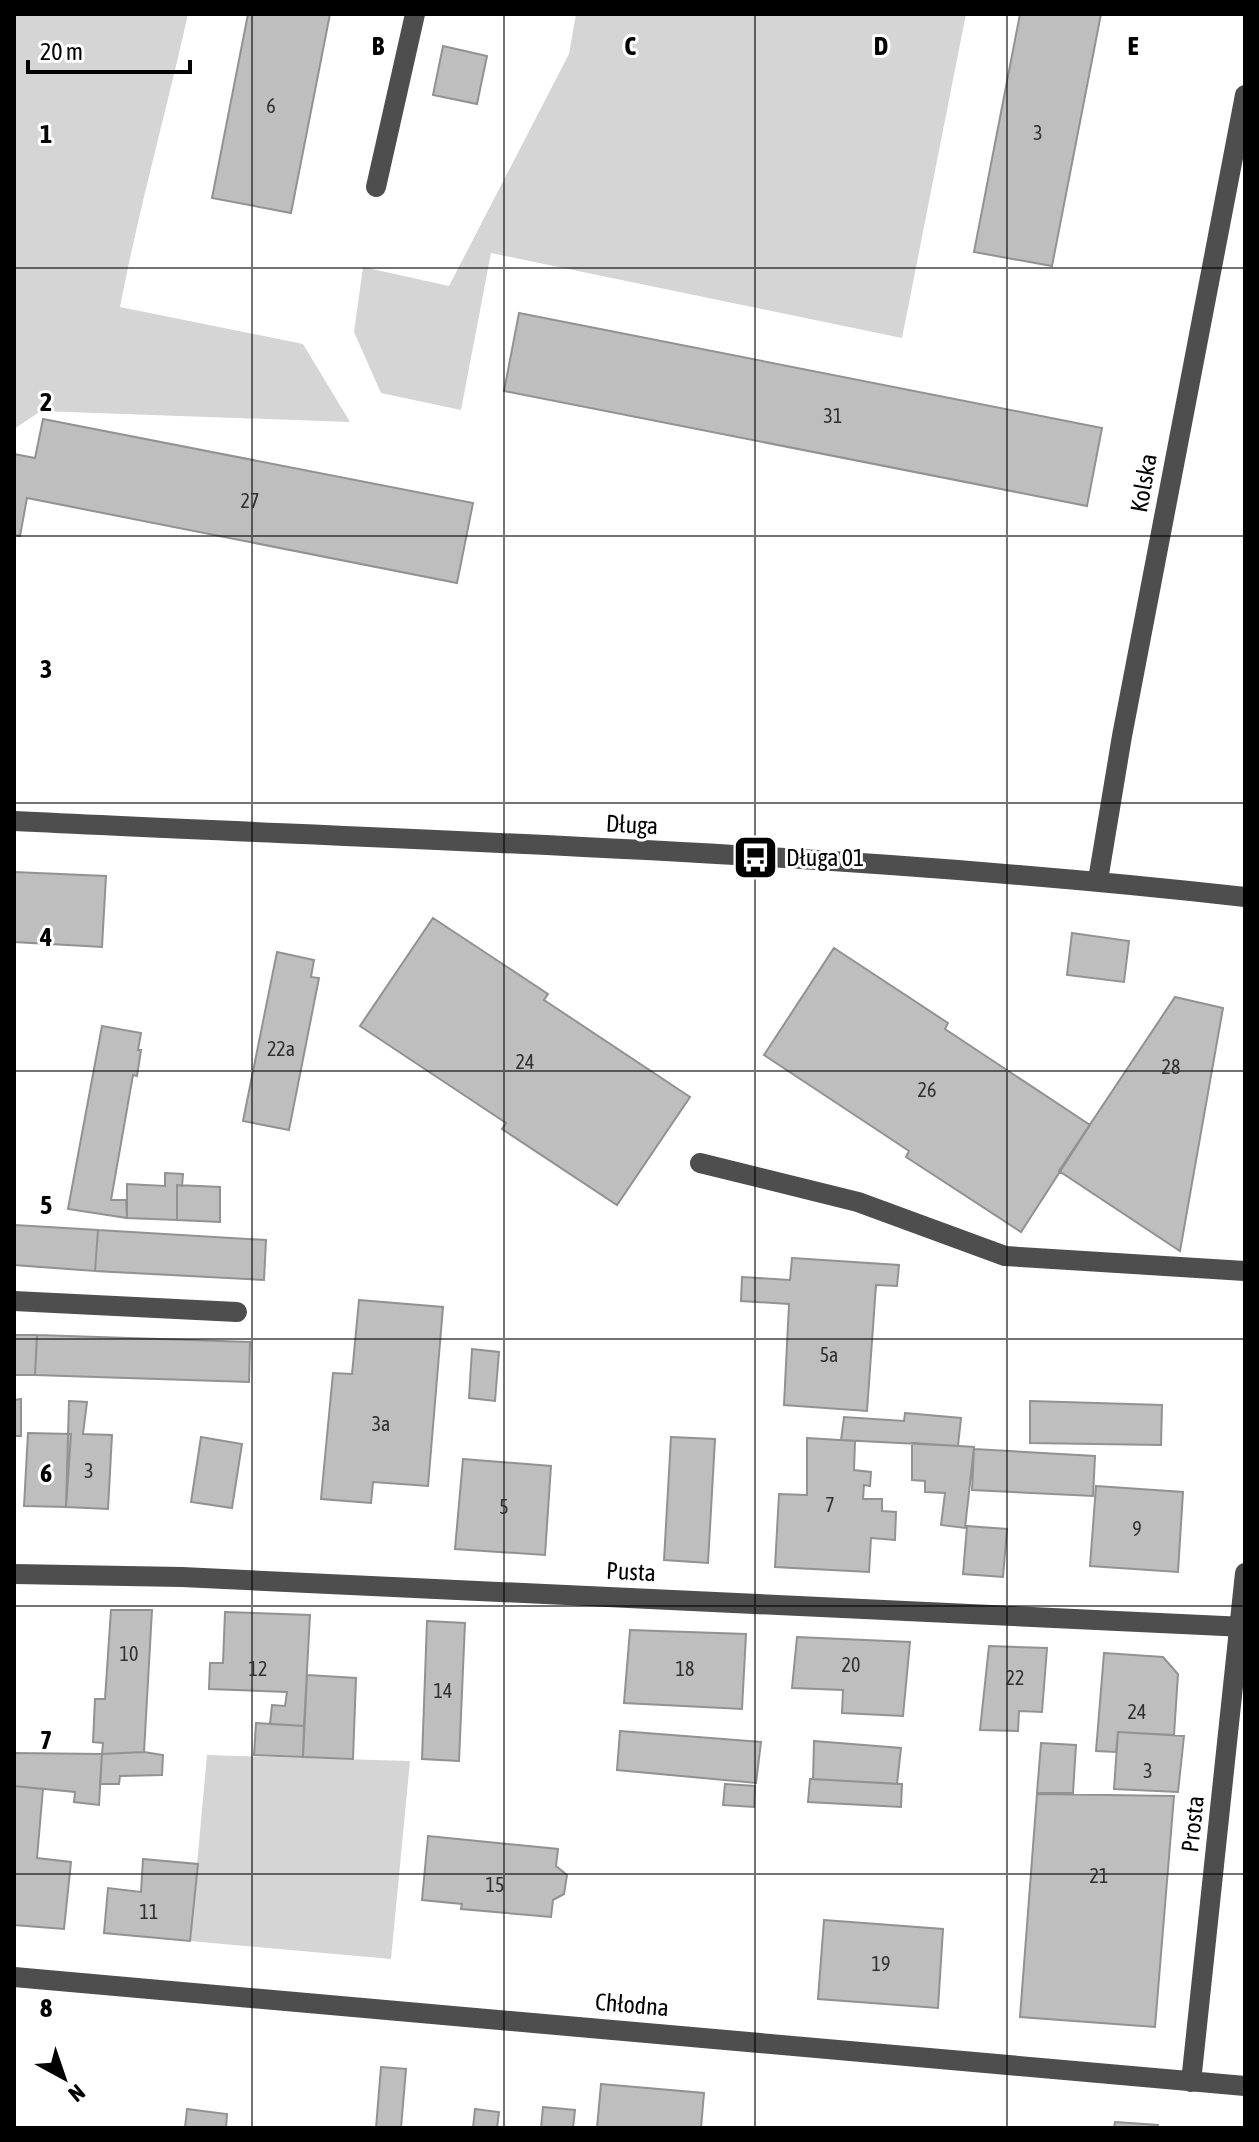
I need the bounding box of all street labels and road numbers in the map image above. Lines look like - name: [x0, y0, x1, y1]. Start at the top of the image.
- street label: Kolska: [1125, 451, 1162, 514]
- street label: Długa: [605, 810, 659, 839]
- street label: Pusta: [605, 1557, 657, 1586]
- street label: Prosta: [1176, 1794, 1209, 1854]
- street label: Chłodna: [594, 1988, 670, 2021]

